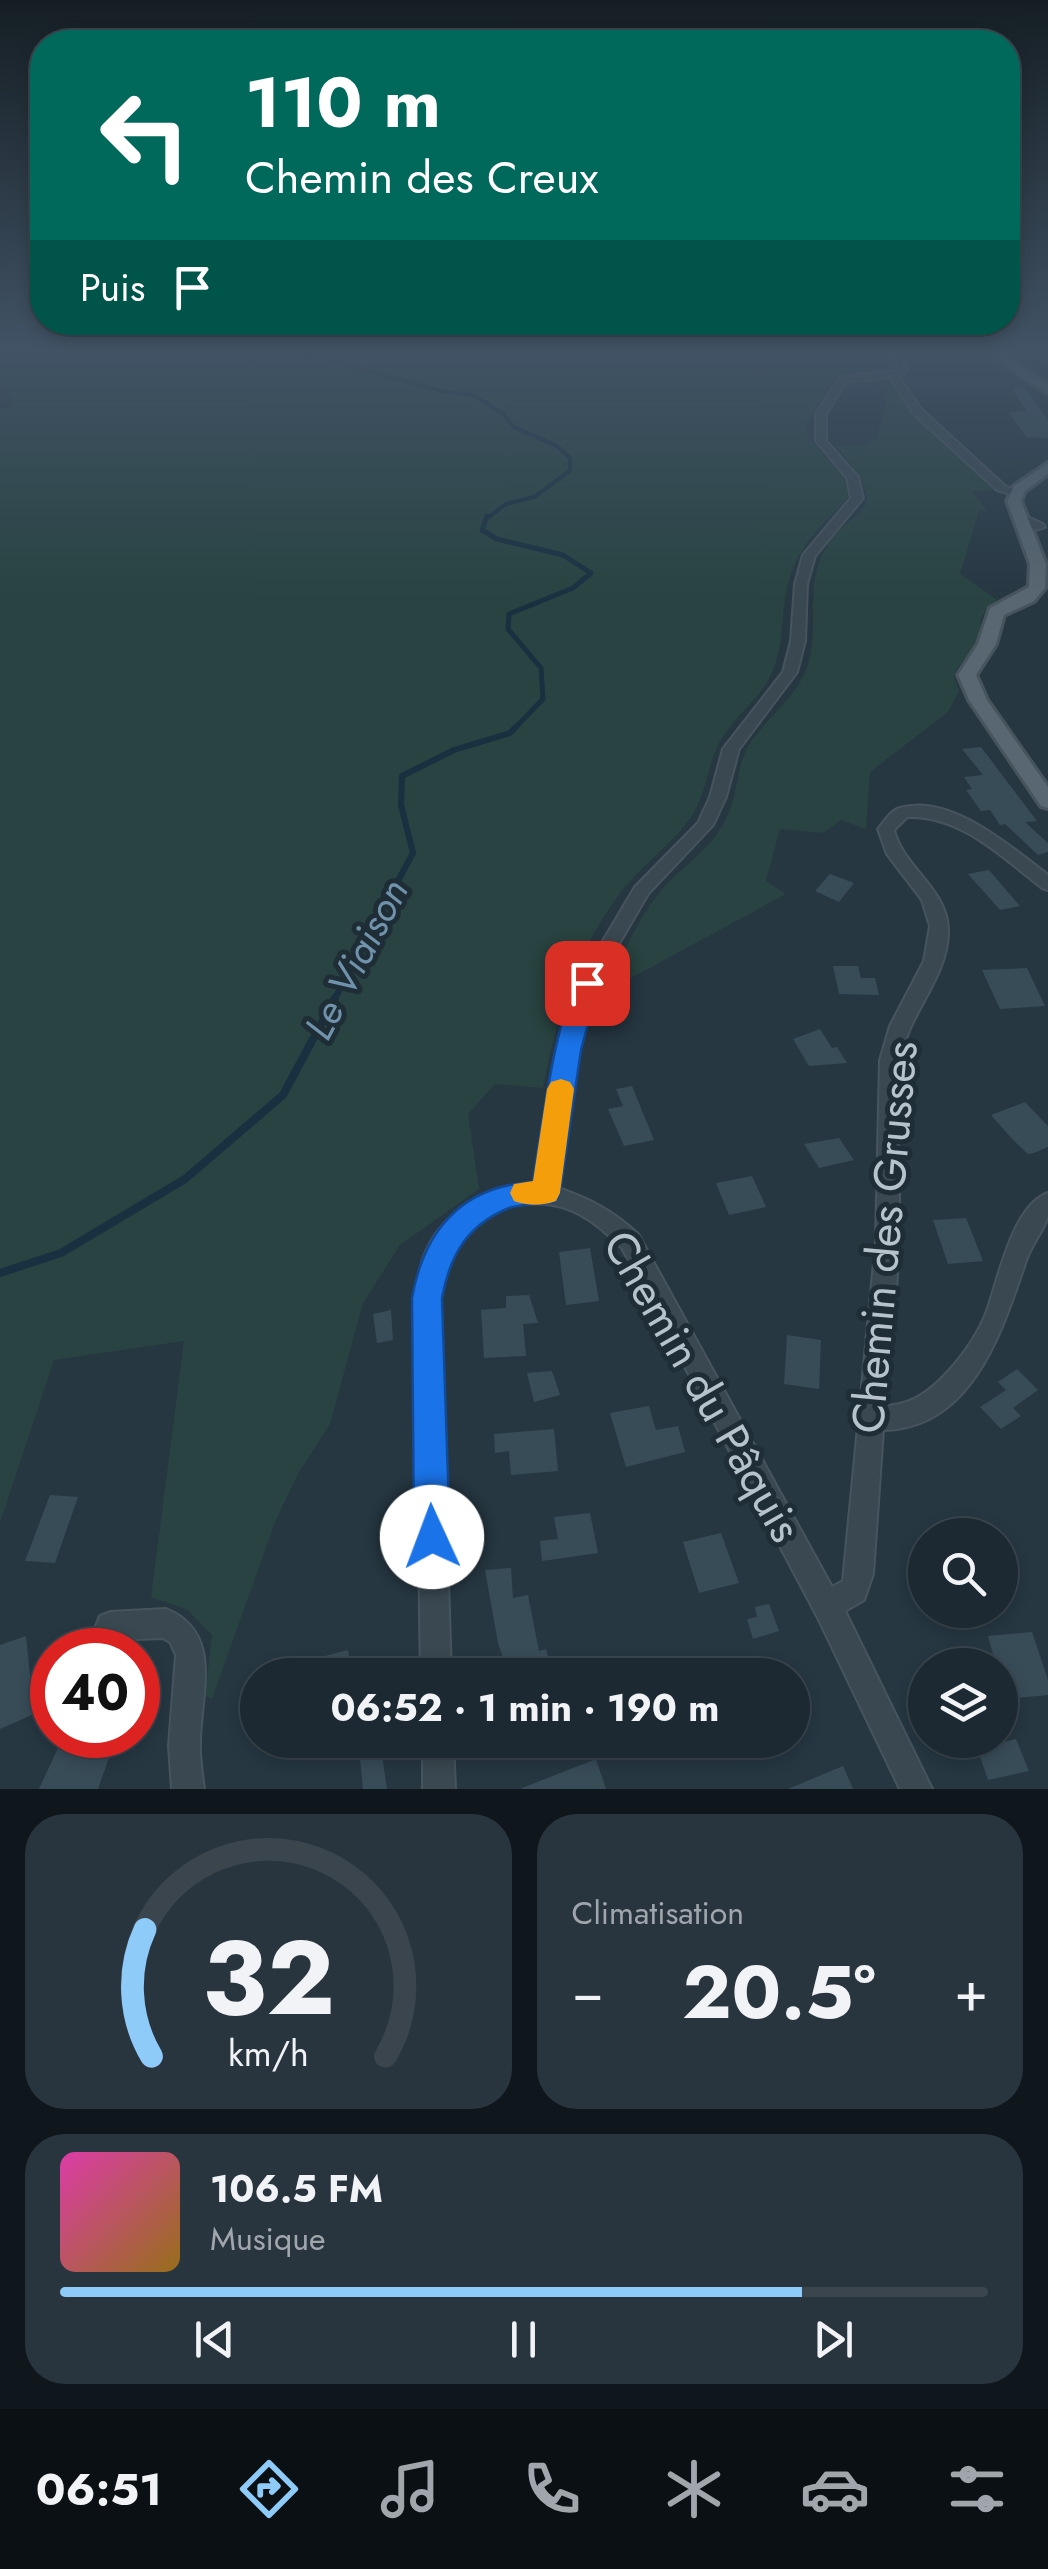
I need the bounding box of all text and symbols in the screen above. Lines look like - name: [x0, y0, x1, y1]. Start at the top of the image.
- text: 110 m: [245, 52, 441, 153]
- icon: left: [80, 70, 210, 200]
- text: Chemin des Creux: [245, 145, 598, 210]
- text: Puis: [80, 260, 145, 315]
- icon: arrive: [165, 260, 220, 315]
- water label: Le Viaison: [289, 868, 423, 1050]
- pin: [545, 941, 630, 1026]
- icon: arrive: [560, 956, 615, 1011]
- street label: Chemin des Grusses: [835, 1038, 934, 1436]
- street label: Chemin du Pâquis: [587, 1218, 818, 1554]
- position arrow: [380, 1485, 484, 1589]
- map controls: [908, 1518, 1018, 1758]
- button: search: [908, 1518, 1018, 1628]
- speed limit sign: 40: [30, 1628, 160, 1758]
- button: layers: [908, 1648, 1018, 1758]
- text: 06:52 · 1 min · 190 m: [330, 1680, 720, 1735]
- text: Climatisation: [572, 1890, 744, 1936]
- text: 32: [202, 1903, 335, 2053]
- text: 20.5°: [682, 1938, 876, 2046]
- text: −: [572, 1952, 604, 2032]
- text: +: [954, 1952, 988, 2032]
- text: km/h: [228, 2028, 309, 2079]
- text: 106.5 FM: [210, 2161, 383, 2216]
- text: Musique: [210, 2216, 325, 2262]
- icon: previous: [187, 2312, 242, 2367]
- icon: pause: [496, 2312, 551, 2367]
- icon: next: [806, 2312, 861, 2367]
- icon: directions: [234, 2454, 304, 2524]
- icon: music: [375, 2454, 445, 2524]
- icon: phone: [517, 2454, 587, 2524]
- icon: climate: [659, 2454, 729, 2524]
- icon: car: [800, 2454, 870, 2524]
- icon: filters: [942, 2454, 1012, 2524]
- text: 06:51: [36, 2457, 162, 2522]

